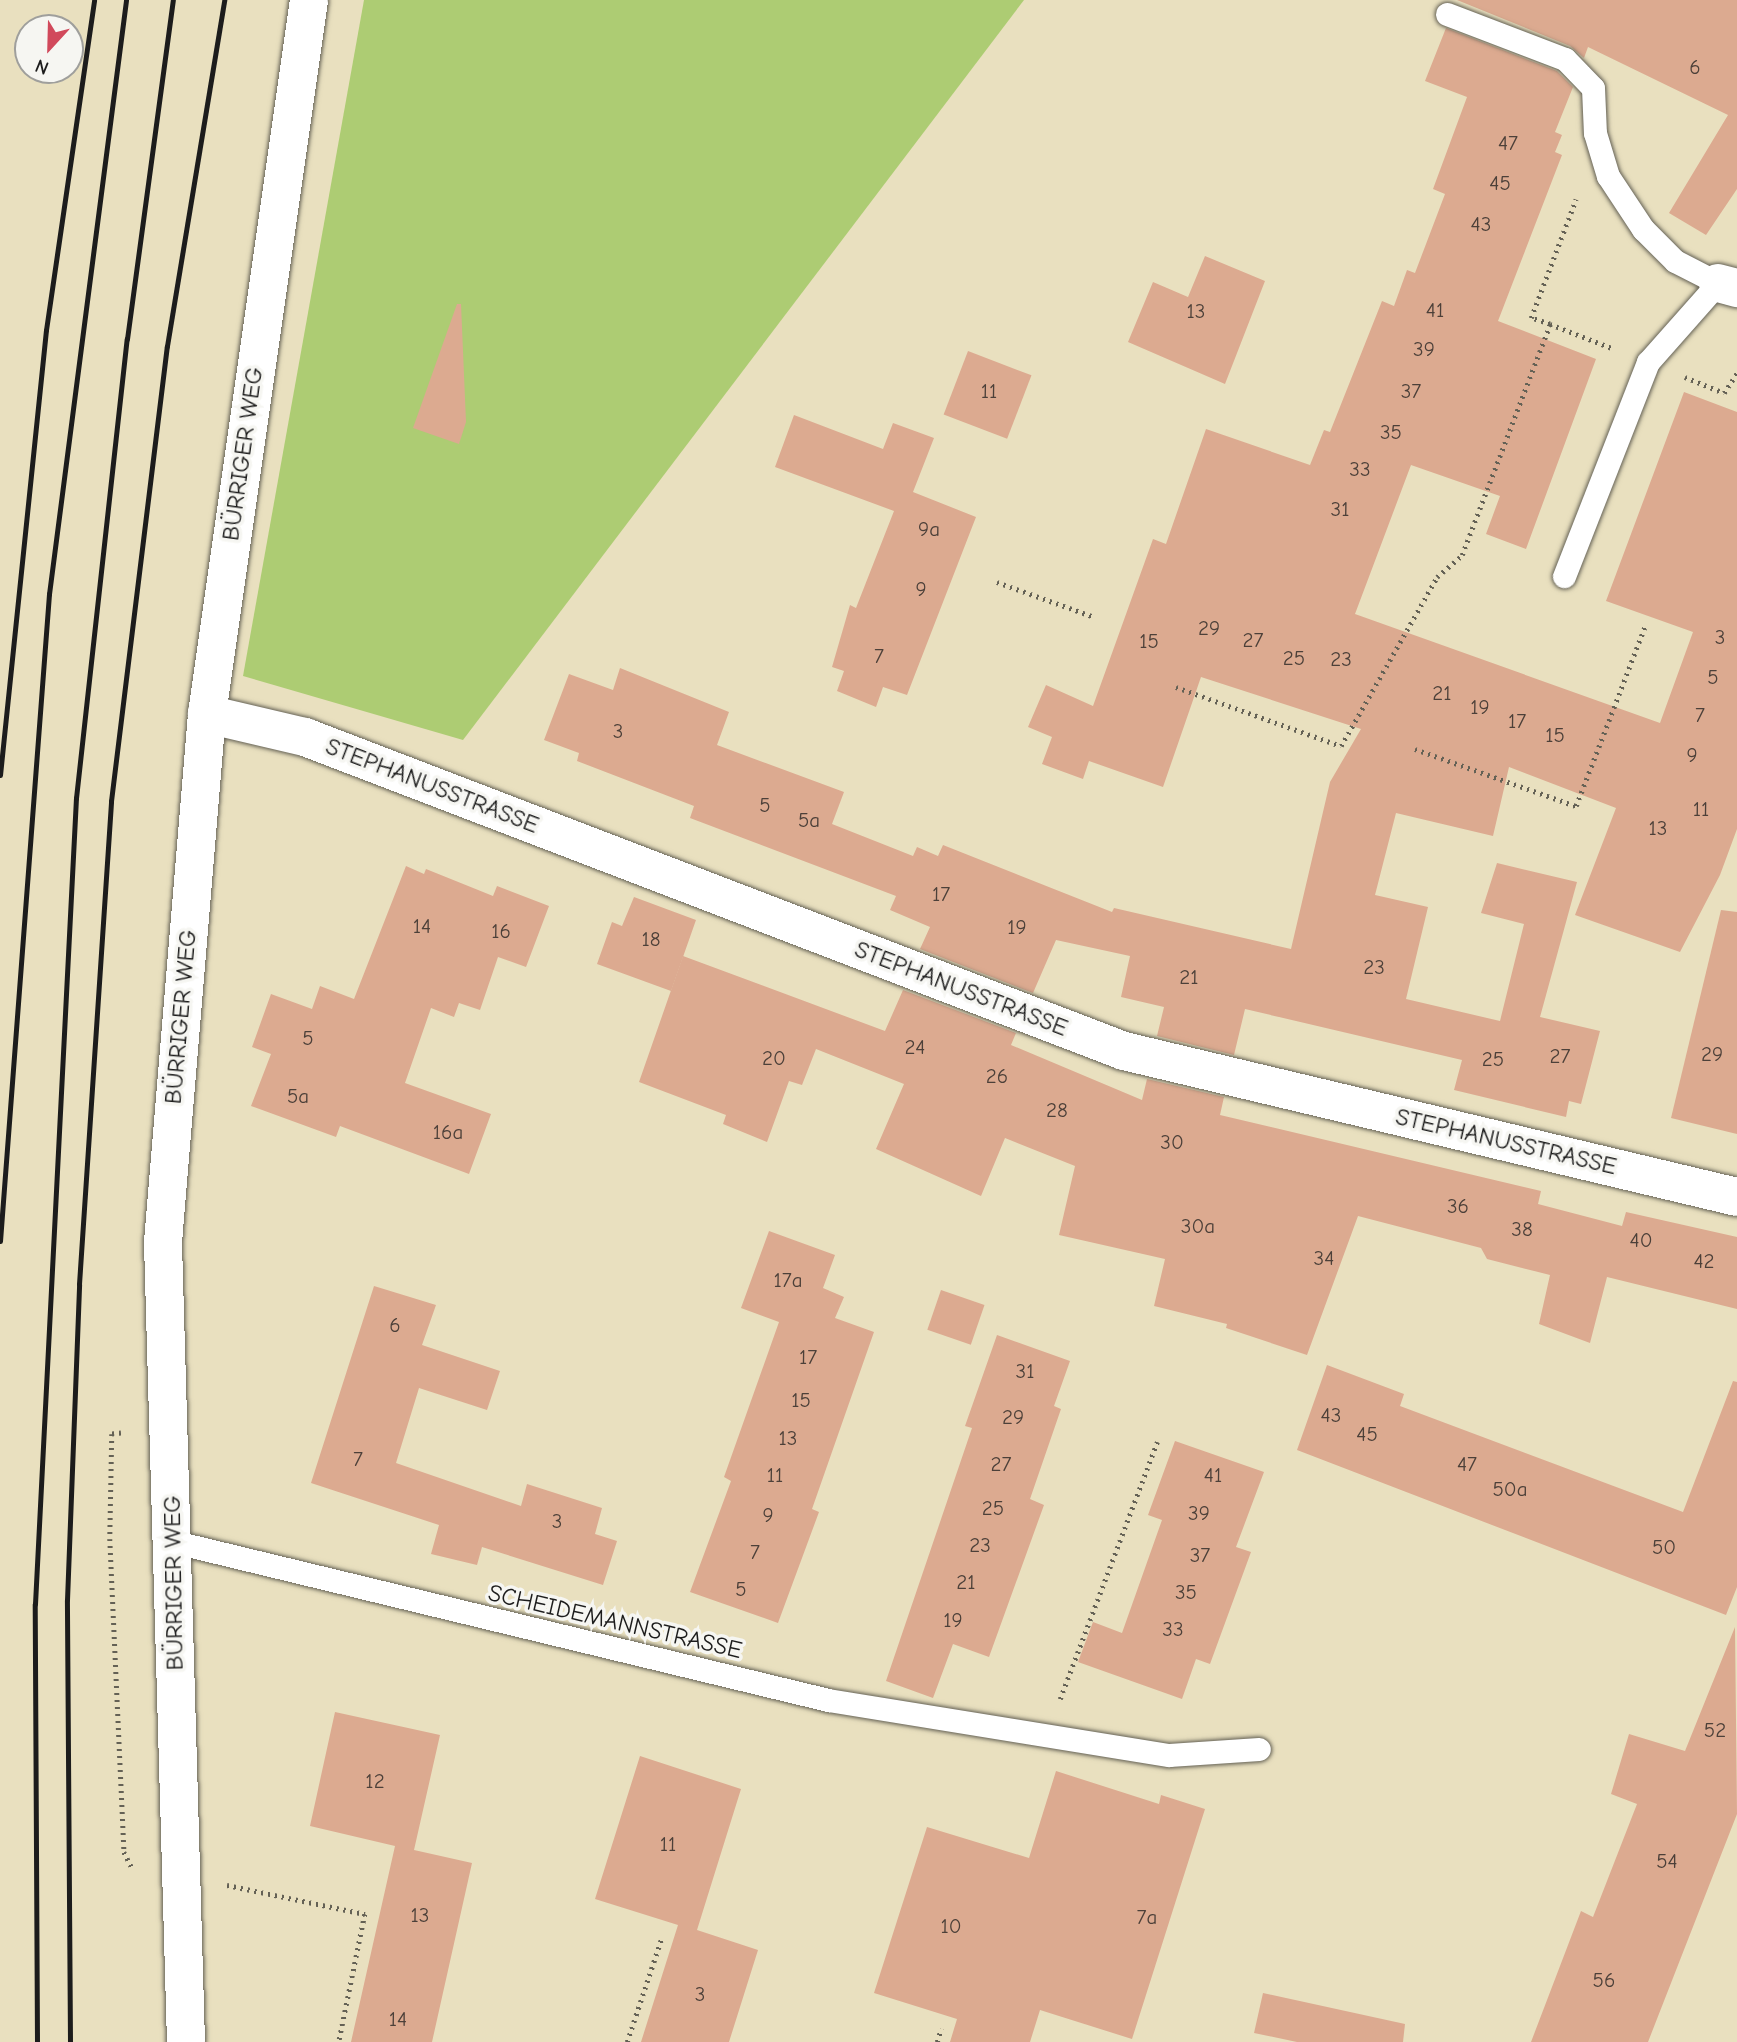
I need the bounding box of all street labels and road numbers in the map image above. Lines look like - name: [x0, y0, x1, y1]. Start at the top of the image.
- street label: BÜRRIGER WEG: [217, 365, 269, 543]
- street label: STEPHANUSSTRASSE: [322, 732, 542, 840]
- street label: BÜRRIGER WEG: [159, 929, 203, 1105]
- street label: STEPHANUSSTRASSE: [851, 935, 1071, 1043]
- street label: STEPHANUSSTRASSE: [1393, 1103, 1619, 1181]
- street label: BÜRRIGER WEG: [158, 1495, 190, 1671]
- street label: SCHEIDEMANNSTRASSE: [485, 1579, 745, 1665]

